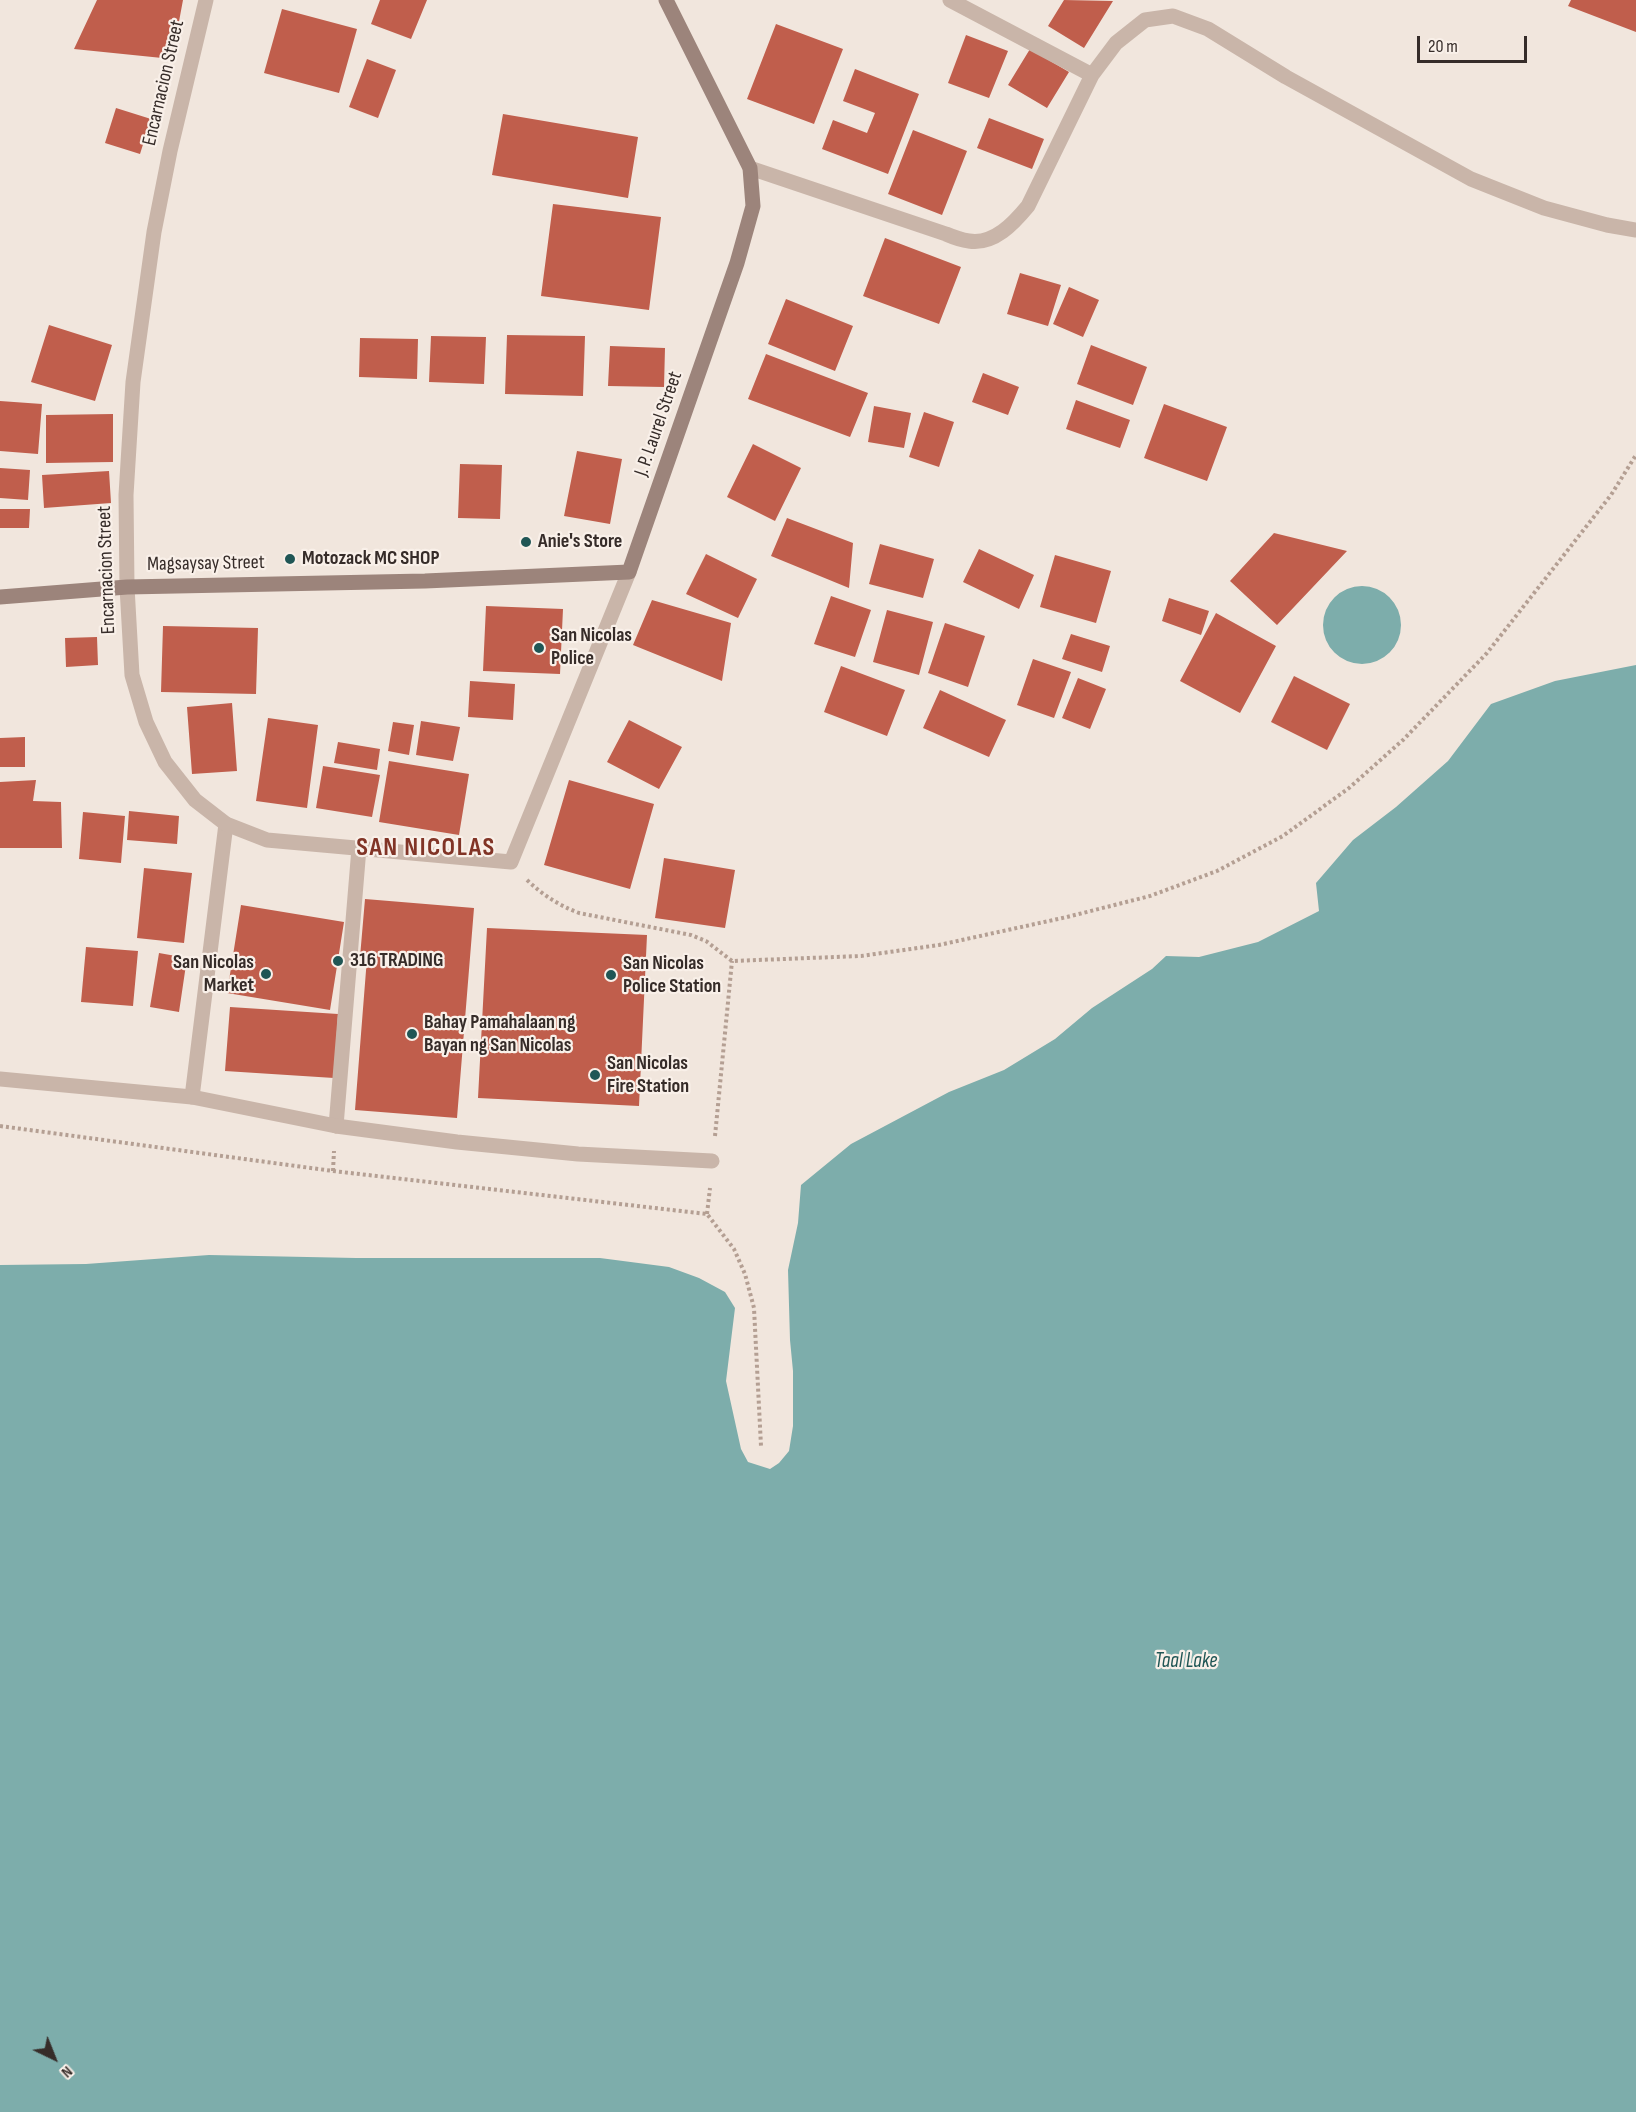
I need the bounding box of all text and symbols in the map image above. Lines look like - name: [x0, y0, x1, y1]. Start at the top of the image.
- street label: Encarnacion Street: [138, 18, 190, 148]
- scale bar: [1420, 24, 1530, 62]
- text: 20 m: [1428, 36, 1458, 57]
- street label: J. P. Laurel Street: [630, 368, 688, 480]
- street label: Encarnacion Street: [93, 506, 121, 634]
- place label: Anie's Store: [538, 530, 622, 554]
- marker: Anie's Store: [519, 535, 533, 549]
- place label: Motozack MC SHOP: [302, 547, 439, 571]
- street label: Magsaysay Street: [147, 551, 265, 577]
- marker: Motozack MC SHOP: [283, 552, 297, 566]
- place label: San Nicolas Police: [551, 624, 632, 671]
- marker: San Nicolas Police: [532, 641, 546, 655]
- district label: SAN NICOLAS: [356, 832, 496, 864]
- place label: 316 TRADING: [350, 949, 443, 973]
- place label: San Nicolas Market: [173, 951, 254, 998]
- place label: San Nicolas Police Station: [623, 952, 721, 999]
- marker: 316 TRADING: [331, 954, 345, 968]
- marker: San Nicolas Market: [259, 967, 273, 981]
- marker: San Nicolas Police Station: [604, 968, 618, 982]
- place label: Bahay Pamahalaan ng Bayan ng San Nicolas: [424, 1011, 575, 1058]
- marker: Bahay Pamahalaan ng Bayan ng San Nicolas: [405, 1027, 419, 1041]
- place label: San Nicolas Fire Station: [607, 1052, 689, 1099]
- marker: San Nicolas Fire Station: [588, 1068, 602, 1082]
- water label: Taal Lake: [1155, 1649, 1217, 1675]
- north arrow: [24, 2028, 84, 2088]
- text: N: [57, 2062, 76, 2081]

